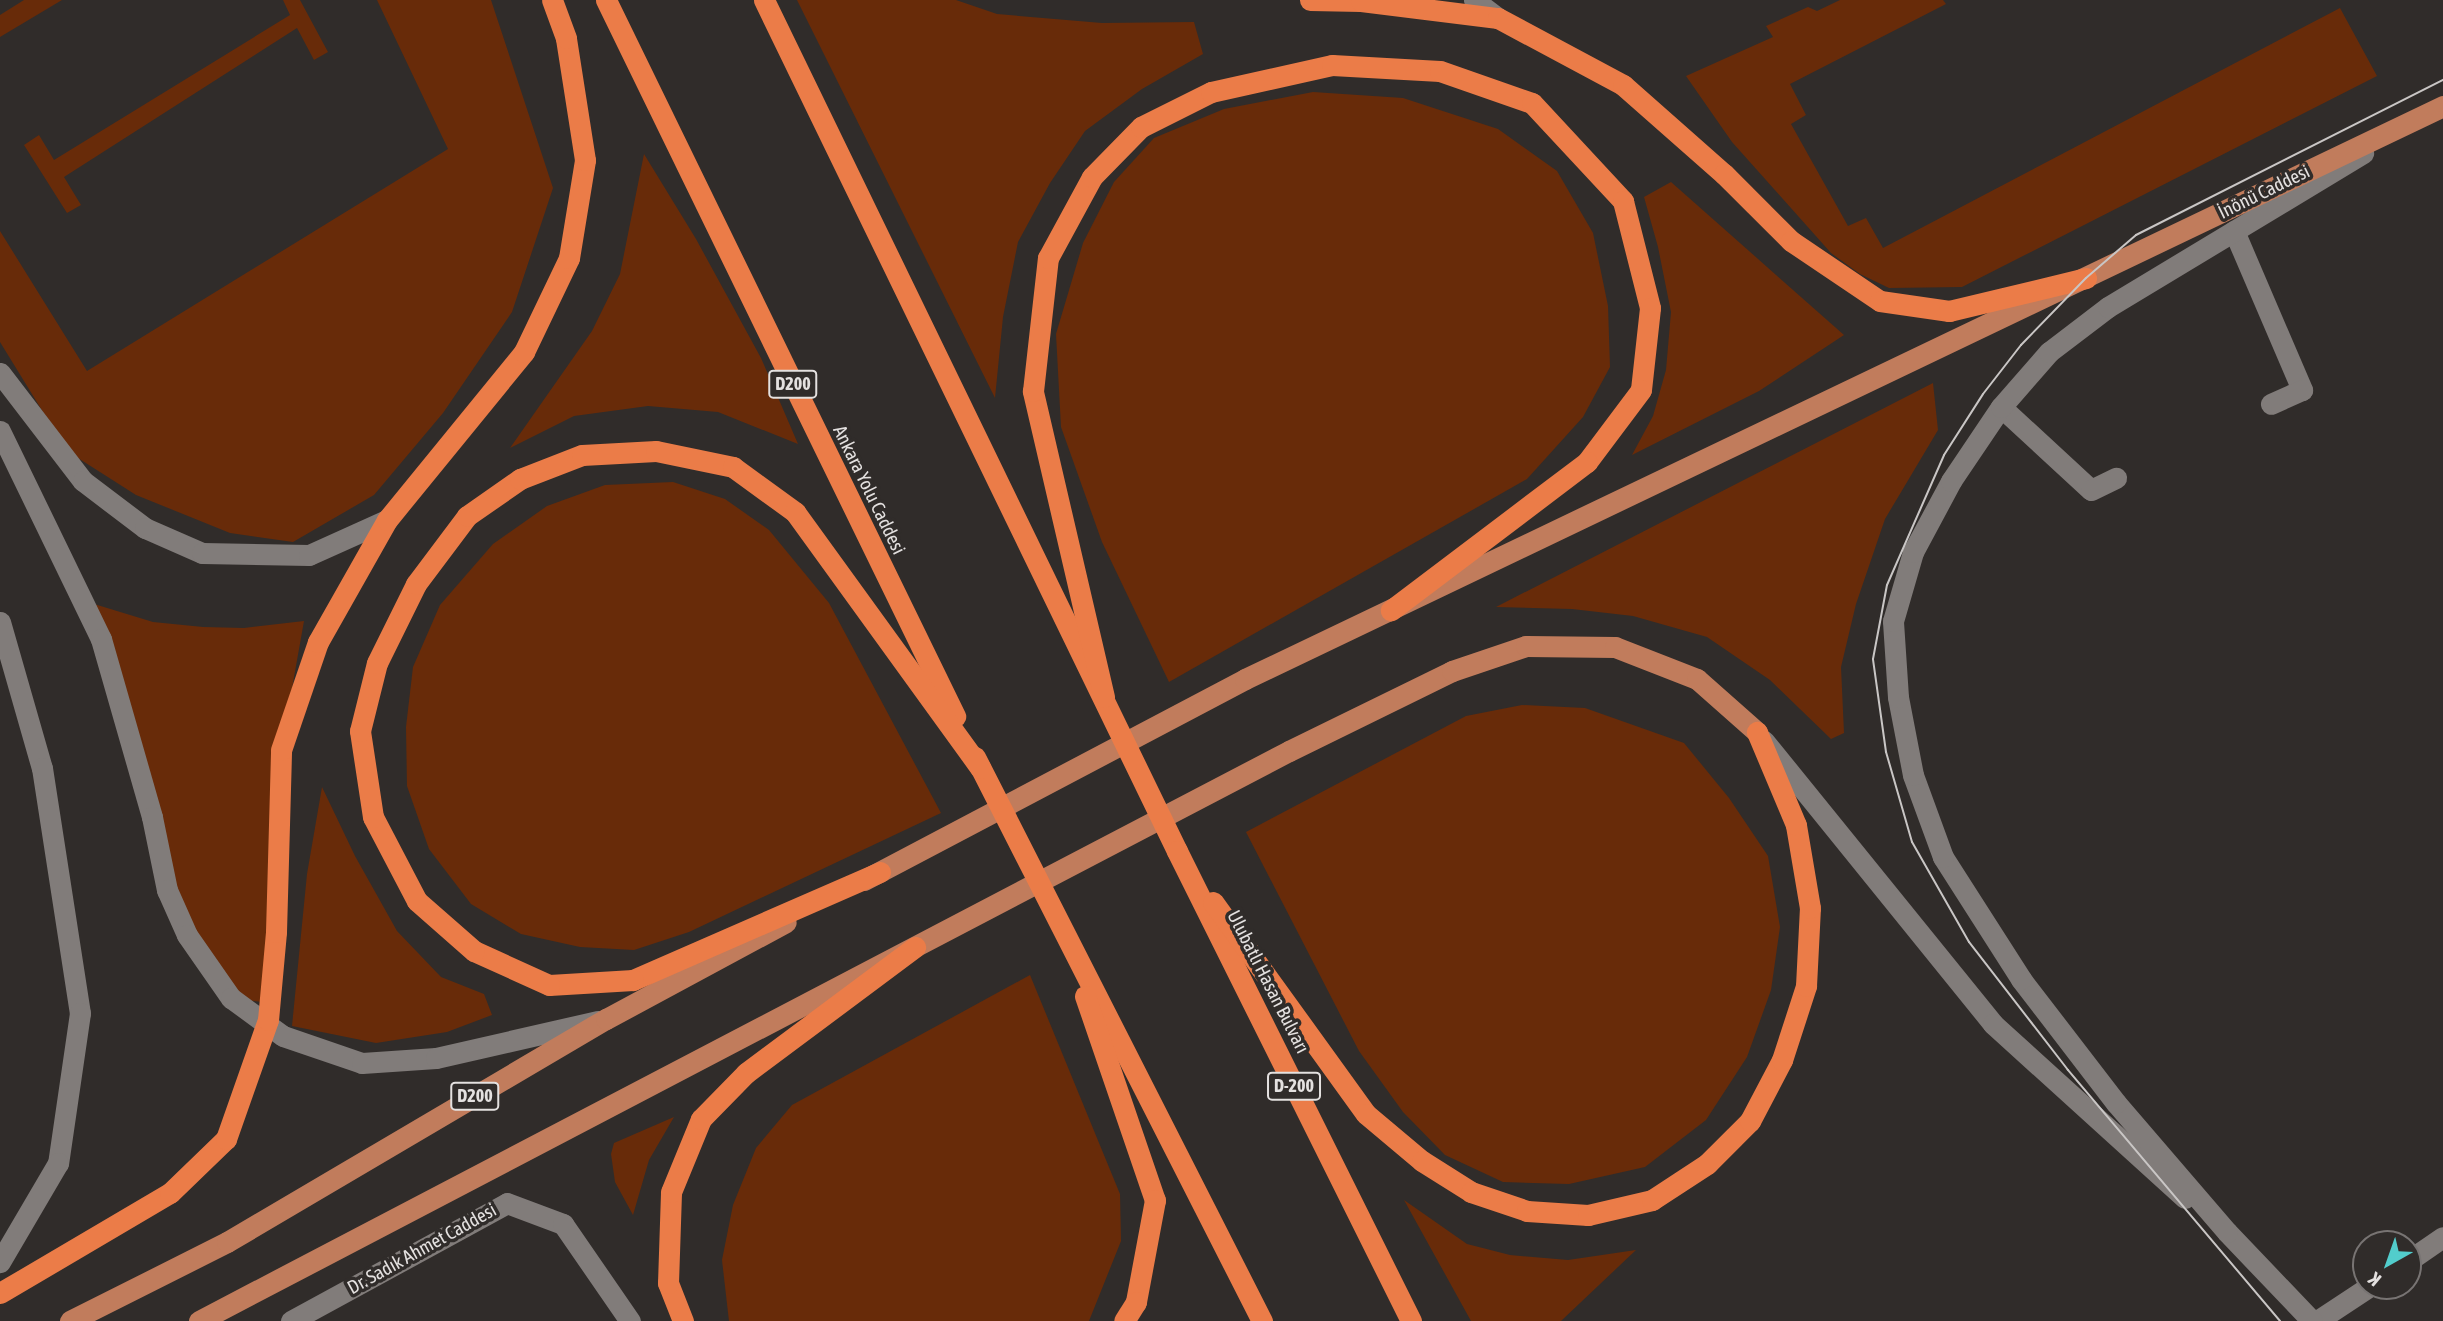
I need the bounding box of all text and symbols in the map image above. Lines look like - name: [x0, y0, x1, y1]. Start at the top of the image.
- street label: İnönü Caddesi: [2214, 160, 2314, 224]
- road number: D200: [767, 370, 819, 398]
- street label: Ankara Yolu Caddesi: [828, 422, 910, 558]
- street label: Ulubatlı Hasan Bulvarı: [1222, 907, 1314, 1057]
- road number: D-200: [1266, 1072, 1322, 1100]
- road number: D200: [449, 1082, 501, 1111]
- street label: Dr. Sadık Ahmet Caddesi: [344, 1199, 500, 1299]
- north arrow: [2352, 1230, 2422, 1300]
- text: K: [2364, 1268, 2385, 1291]

